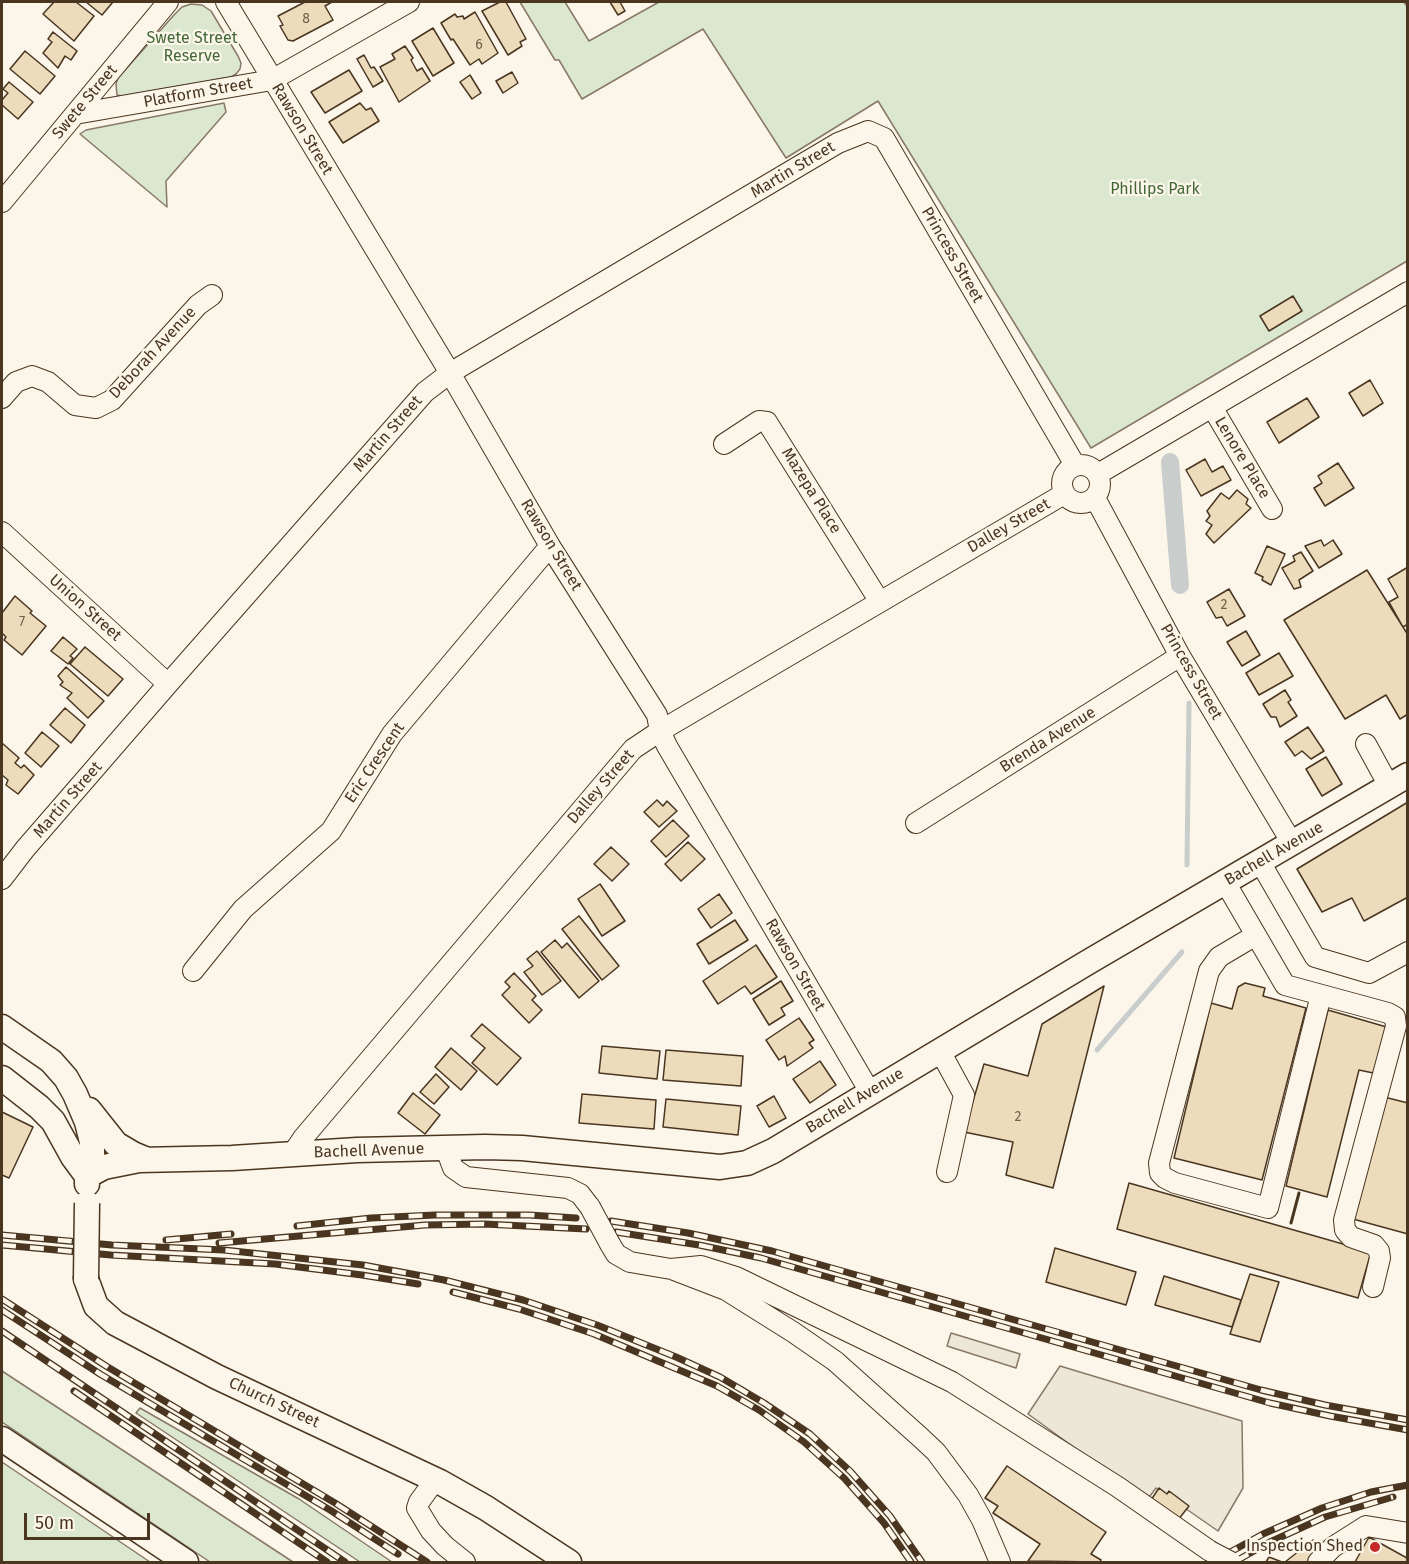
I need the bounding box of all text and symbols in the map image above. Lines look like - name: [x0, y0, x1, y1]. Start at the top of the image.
- house number: 8: [302, 11, 310, 27]
- park label: Swete Street Reserve: [147, 29, 237, 67]
- house number: 6: [475, 37, 483, 53]
- street label: Swete Street: [48, 61, 122, 143]
- street label: Platform Street: [142, 74, 254, 112]
- street label: Rawson Street: [267, 80, 337, 178]
- street label: Martin Street: [747, 137, 839, 203]
- park label: Phillips Park: [1110, 180, 1200, 200]
- street label: Princess Street: [917, 204, 987, 306]
- street label: Deborah Avenue: [105, 303, 201, 403]
- street label: Martin Street: [350, 392, 426, 476]
- street label: Lenore Place: [1210, 414, 1274, 502]
- street label: Mazepa Place: [777, 445, 845, 537]
- street label: Dalley Street: [964, 495, 1054, 557]
- street label: Rawson Street: [516, 496, 586, 594]
- street label: Union Street: [45, 570, 125, 646]
- house number: 2: [1221, 597, 1227, 613]
- house number: 7: [19, 614, 25, 630]
- street label: Princess Street: [1156, 621, 1226, 723]
- street label: Brenda Avenue: [997, 703, 1099, 777]
- street label: Eric Crescent: [341, 719, 409, 807]
- street label: Dalley Street: [564, 746, 638, 828]
- street label: Martin Street: [30, 758, 106, 842]
- street label: Bachell Avenue: [1221, 818, 1327, 890]
- street label: Rawson Street: [761, 915, 829, 1015]
- street label: Bachell Avenue: [803, 1064, 907, 1138]
- house number: 2: [1015, 1109, 1021, 1125]
- street label: Bachell Avenue: [313, 1139, 425, 1163]
- street label: Church Street: [226, 1374, 322, 1432]
- scale bar: [27, 1501, 153, 1539]
- text: 50 m: [35, 1512, 74, 1534]
- place label: Inspection Shed: [1246, 1537, 1363, 1557]
- marker: Inspection Shed: [1368, 1540, 1382, 1554]

